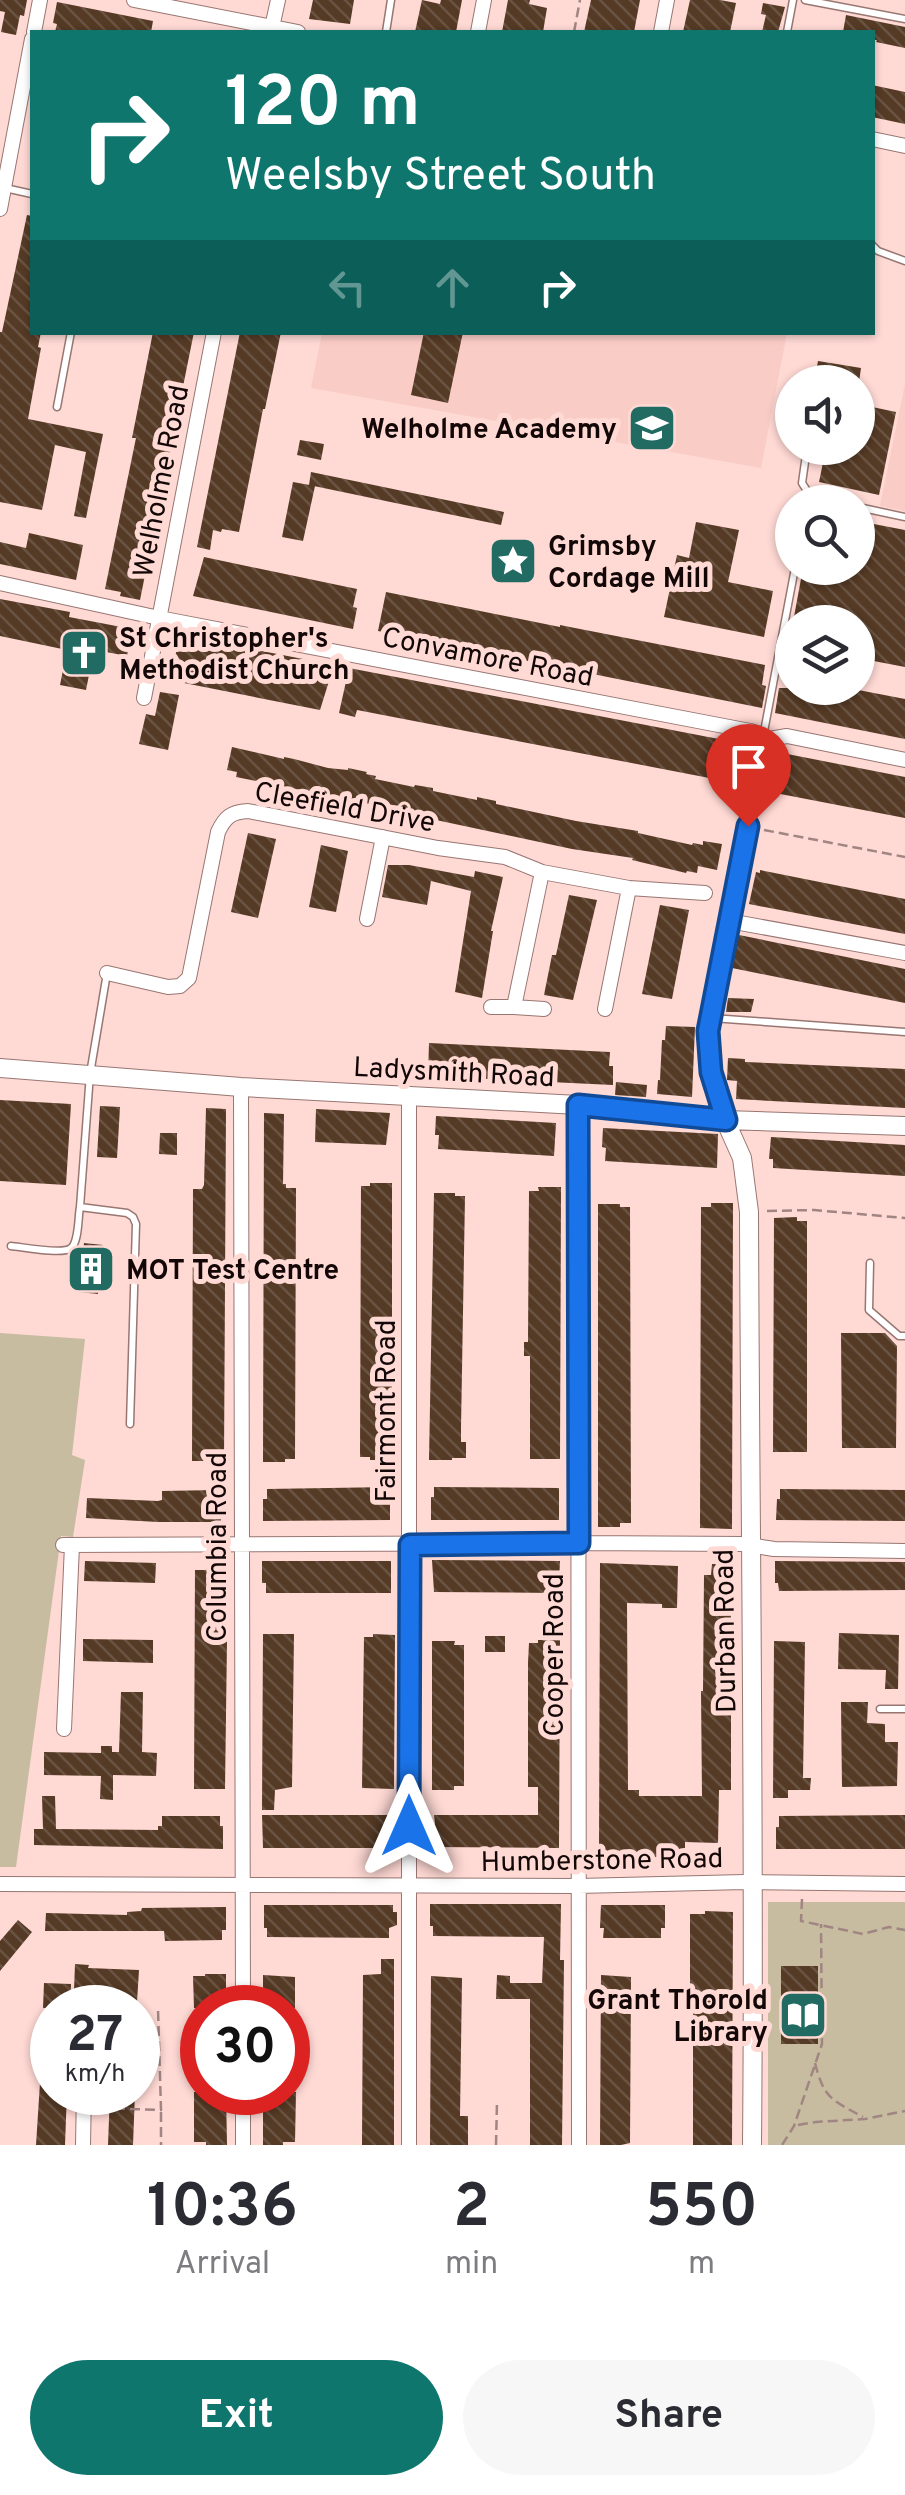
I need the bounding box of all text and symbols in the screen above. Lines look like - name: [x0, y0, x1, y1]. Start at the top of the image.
- text: 120 m: [225, 62, 421, 151]
- icon: right: [60, 70, 190, 200]
- text: Weelsby Street South: [225, 149, 656, 206]
- icon: left: [320, 260, 375, 315]
- icon: ahead: [425, 260, 480, 315]
- icon: right: [530, 260, 585, 315]
- map controls: [775, 365, 875, 705]
- button: sound: [775, 365, 875, 465]
- street label: Welholme Road: [127, 382, 199, 581]
- school or university icon: Welholme Academy: [626, 402, 678, 454]
- place label: Welholme Academy: [361, 413, 617, 449]
- button: search: [775, 485, 875, 585]
- place label: Grimsby Cordage Mill: [548, 530, 710, 598]
- place icon: Grimsby Cordage Mill: [487, 535, 539, 587]
- button: layers: [775, 605, 875, 705]
- street label: Convamore Road: [379, 621, 596, 697]
- place label: St Christopher's Methodist Church: [119, 622, 349, 690]
- church icon: St Christopher's Methodist Church: [58, 627, 110, 679]
- pin: [706, 724, 791, 827]
- icon: arrive: [721, 739, 776, 794]
- street label: Cleefield Drive: [251, 775, 438, 843]
- street label: Ladysmith Road: [352, 1051, 556, 1097]
- building icon: MOT Test Centre: [65, 1243, 117, 1295]
- place label: MOT Test Centre: [126, 1254, 339, 1290]
- street label: Fairmont Road: [370, 1319, 406, 1503]
- street label: Columbia Road: [201, 1452, 237, 1642]
- street label: Durban Road: [708, 1549, 746, 1713]
- street label: Cooper Road: [538, 1573, 574, 1737]
- position arrow: [357, 1774, 461, 1878]
- street label: Humberstone Road: [480, 1842, 724, 1882]
- place label: Grant Thorold Library: [587, 1984, 768, 2052]
- speed limit sign: 30: [180, 1985, 310, 2115]
- library icon: Grant Thorold Library: [777, 1989, 829, 2041]
- text: 27: [67, 2006, 123, 2069]
- text: km/h: [65, 2059, 125, 2091]
- text: 10:36: [147, 2172, 298, 2248]
- text: 2: [453, 2172, 490, 2248]
- text: 550: [645, 2172, 758, 2248]
- text: Arrival: [175, 2245, 270, 2285]
- text: min: [445, 2245, 498, 2285]
- text: m: [688, 2245, 715, 2285]
- button: Exit: [30, 2360, 443, 2475]
- button: Share: [463, 2360, 875, 2475]

